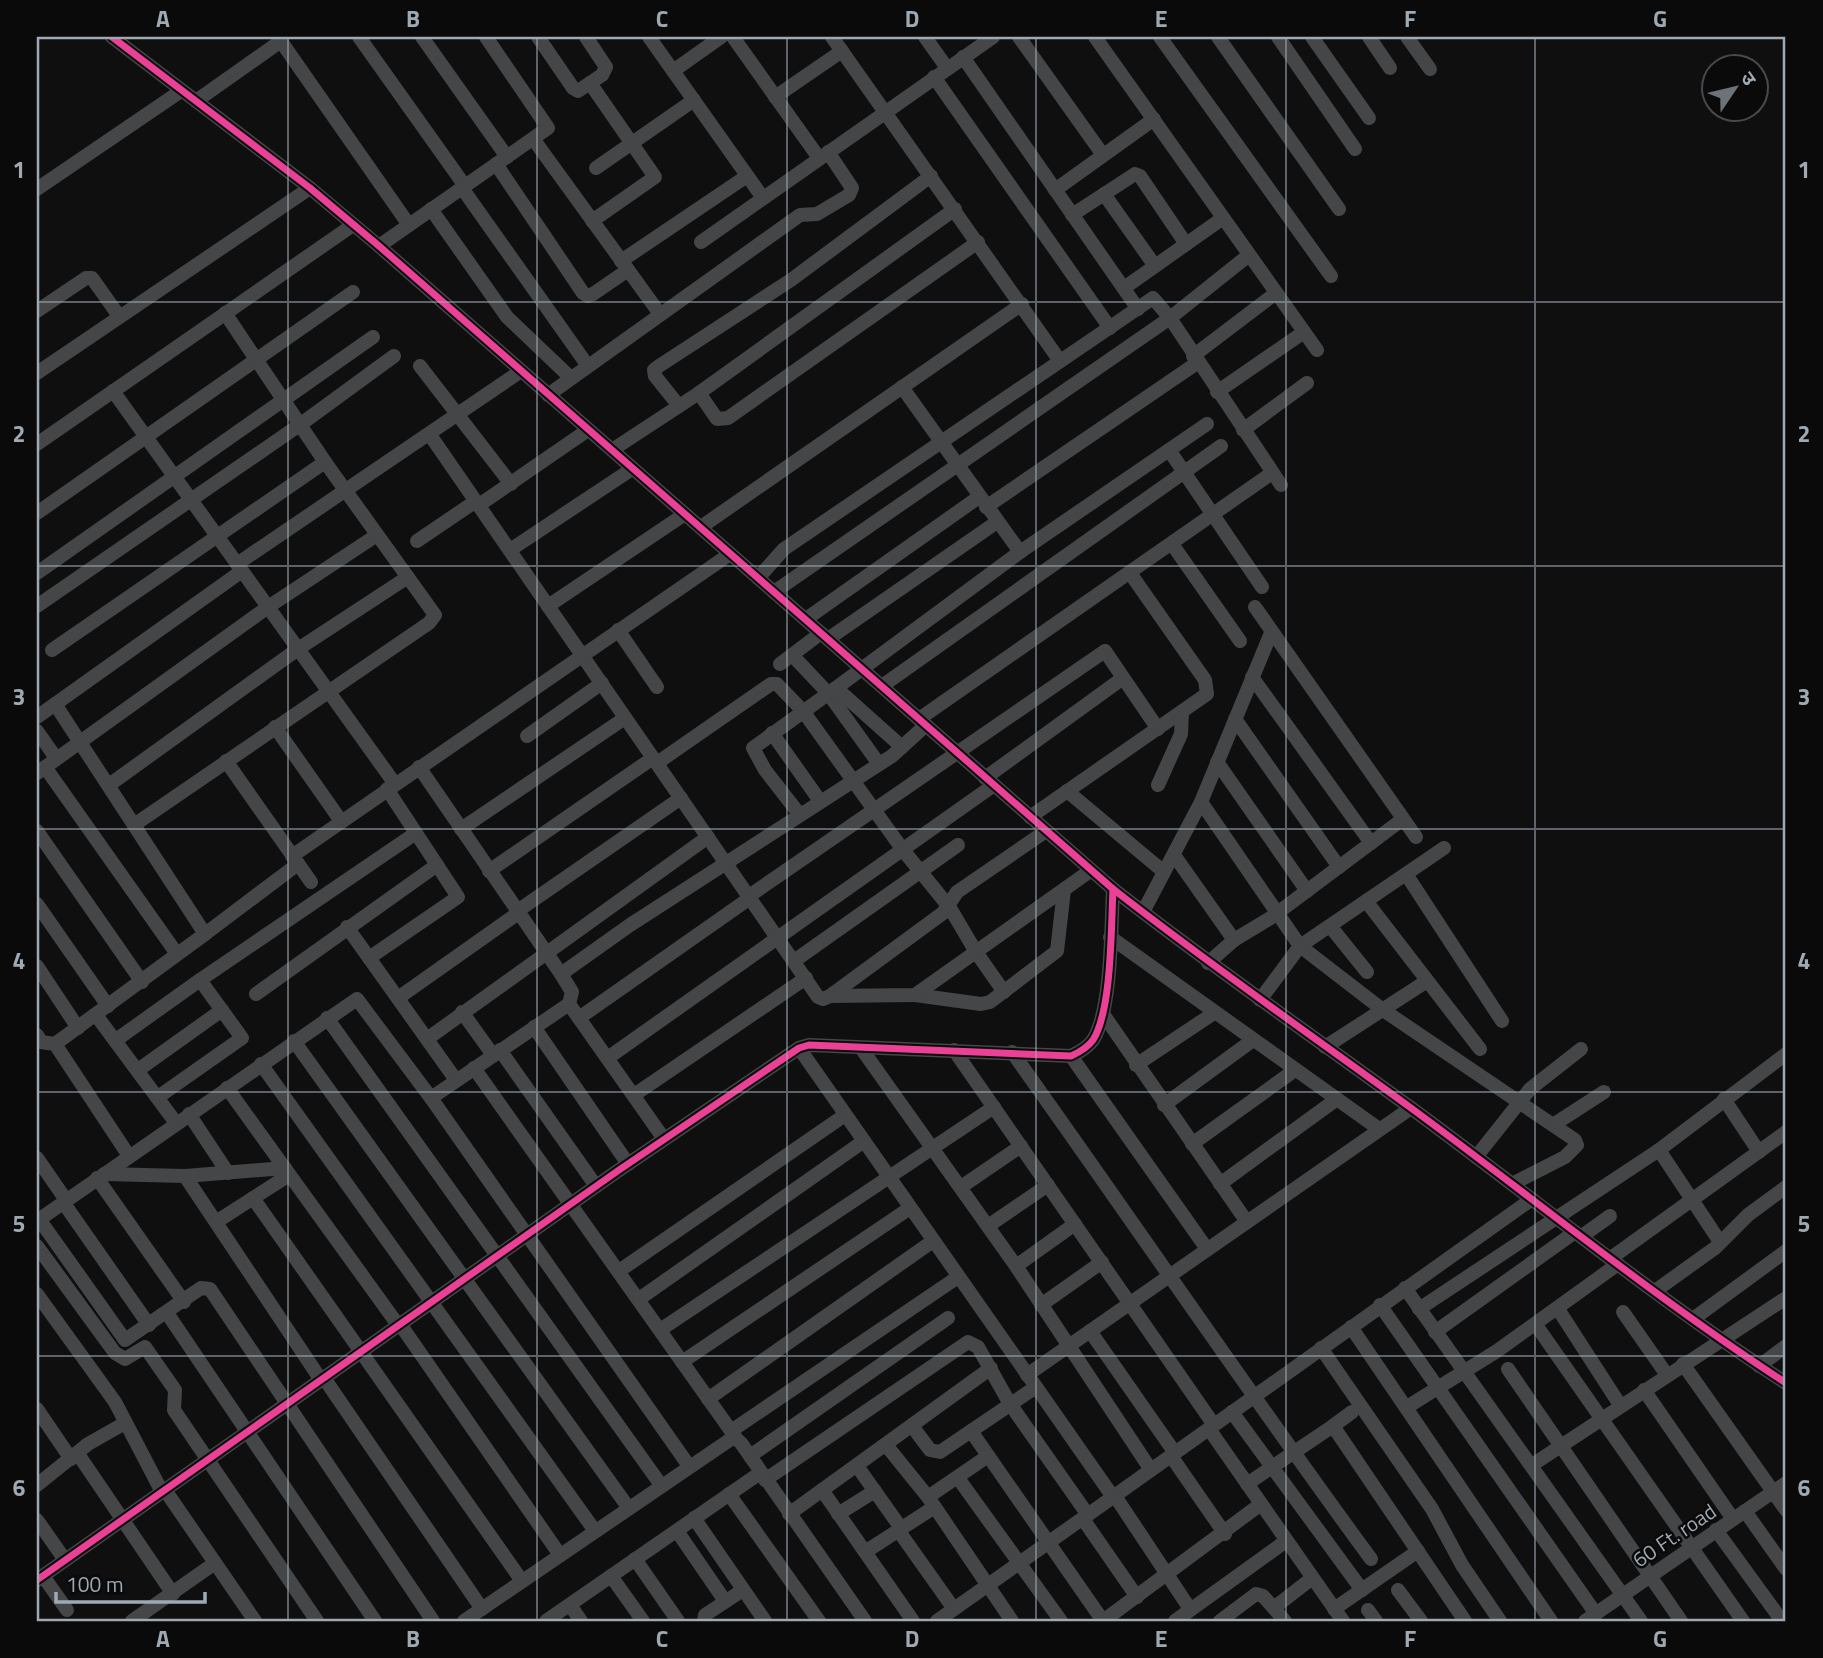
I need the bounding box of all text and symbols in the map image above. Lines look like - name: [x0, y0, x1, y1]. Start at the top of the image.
- text: A: [156, 1, 170, 36]
- text: B: [406, 1, 420, 36]
- text: C: [656, 1, 668, 36]
- text: D: [905, 1, 919, 36]
- text: E: [1155, 1, 1167, 36]
- text: F: [1404, 1, 1416, 36]
- text: G: [1653, 1, 1667, 36]
- north arrow: [1700, 52, 1770, 122]
- text: उ: [1734, 65, 1765, 92]
- text: 1: [13, 152, 25, 187]
- text: 1: [1798, 152, 1810, 187]
- text: 2: [13, 416, 25, 451]
- text: 2: [1798, 416, 1810, 451]
- text: 3: [13, 679, 25, 714]
- text: 3: [1798, 679, 1810, 714]
- text: 4: [13, 943, 25, 978]
- text: 4: [1798, 943, 1810, 978]
- text: 5: [13, 1206, 25, 1241]
- text: 5: [1798, 1206, 1810, 1241]
- text: 6: [13, 1470, 26, 1505]
- text: 6: [1798, 1470, 1811, 1505]
- street label: 60 Ft. road: [1626, 1495, 1722, 1575]
- scale bar: [56, 1560, 205, 1604]
- text: 100 m: [66, 1568, 123, 1600]
- text: A: [156, 1621, 170, 1656]
- text: B: [406, 1621, 420, 1656]
- text: C: [656, 1621, 668, 1656]
- text: D: [905, 1621, 919, 1656]
- text: E: [1155, 1621, 1167, 1656]
- text: F: [1404, 1621, 1416, 1656]
- text: G: [1653, 1621, 1667, 1656]

